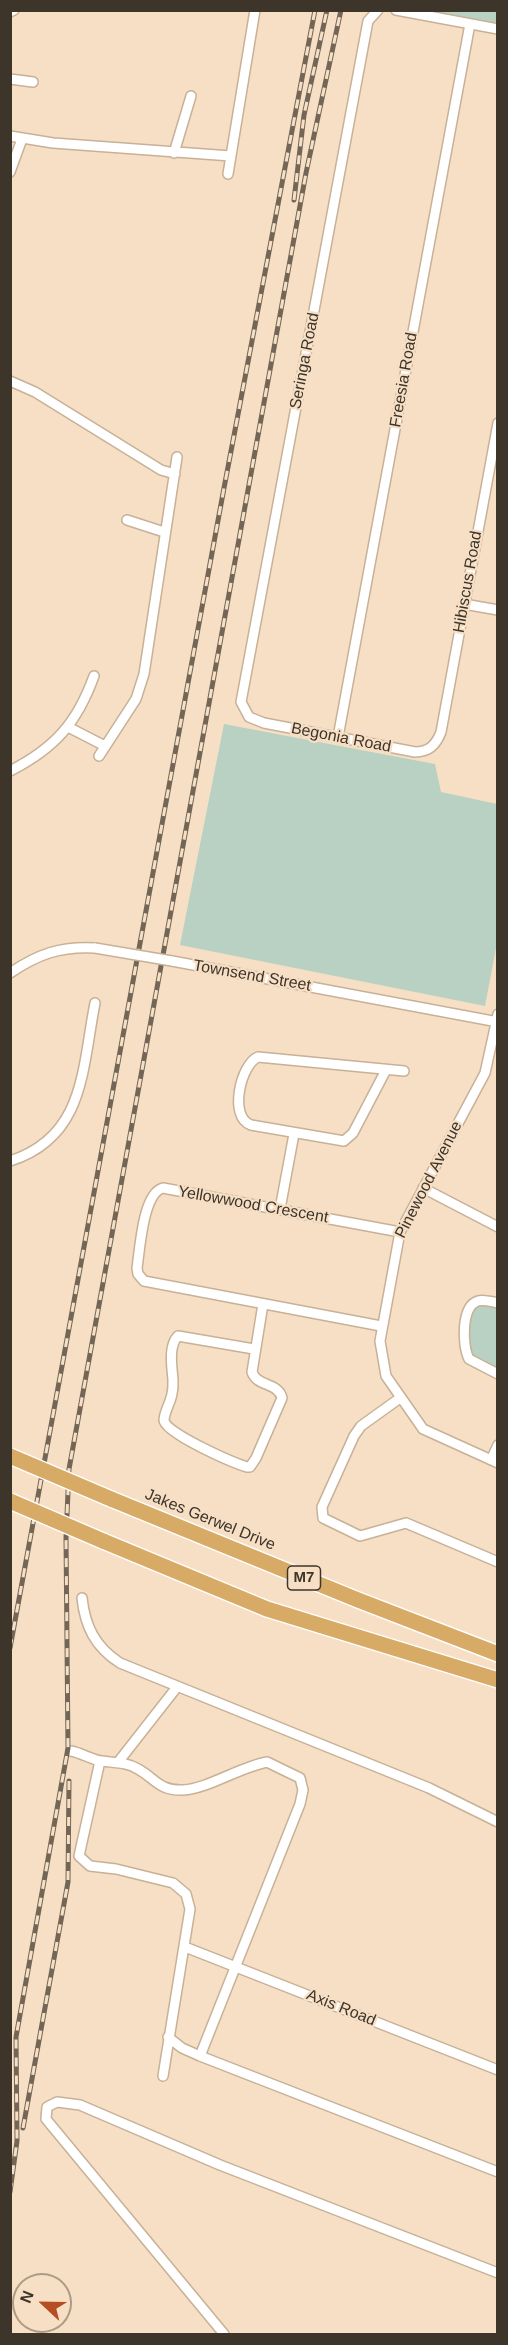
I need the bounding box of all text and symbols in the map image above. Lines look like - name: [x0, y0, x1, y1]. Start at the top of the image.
- street label: Seringa Road: [286, 311, 324, 411]
- street label: Freesia Road: [386, 331, 422, 429]
- street label: Hibiscus Road: [450, 530, 486, 634]
- street label: Begonia Road: [289, 719, 393, 757]
- street label: Townsend Street: [192, 956, 312, 996]
- street label: Pinewood Avenue: [391, 1118, 467, 1242]
- street label: Yellowwood Crescent: [176, 1182, 330, 1228]
- street label: Jakes Gerwel Drive: [142, 1485, 278, 1555]
- road number: M7: [288, 1566, 320, 1590]
- street label: Axis Road: [304, 1985, 378, 2031]
- north arrow: [12, 2273, 72, 2333]
- text: N: [17, 2288, 37, 2305]

